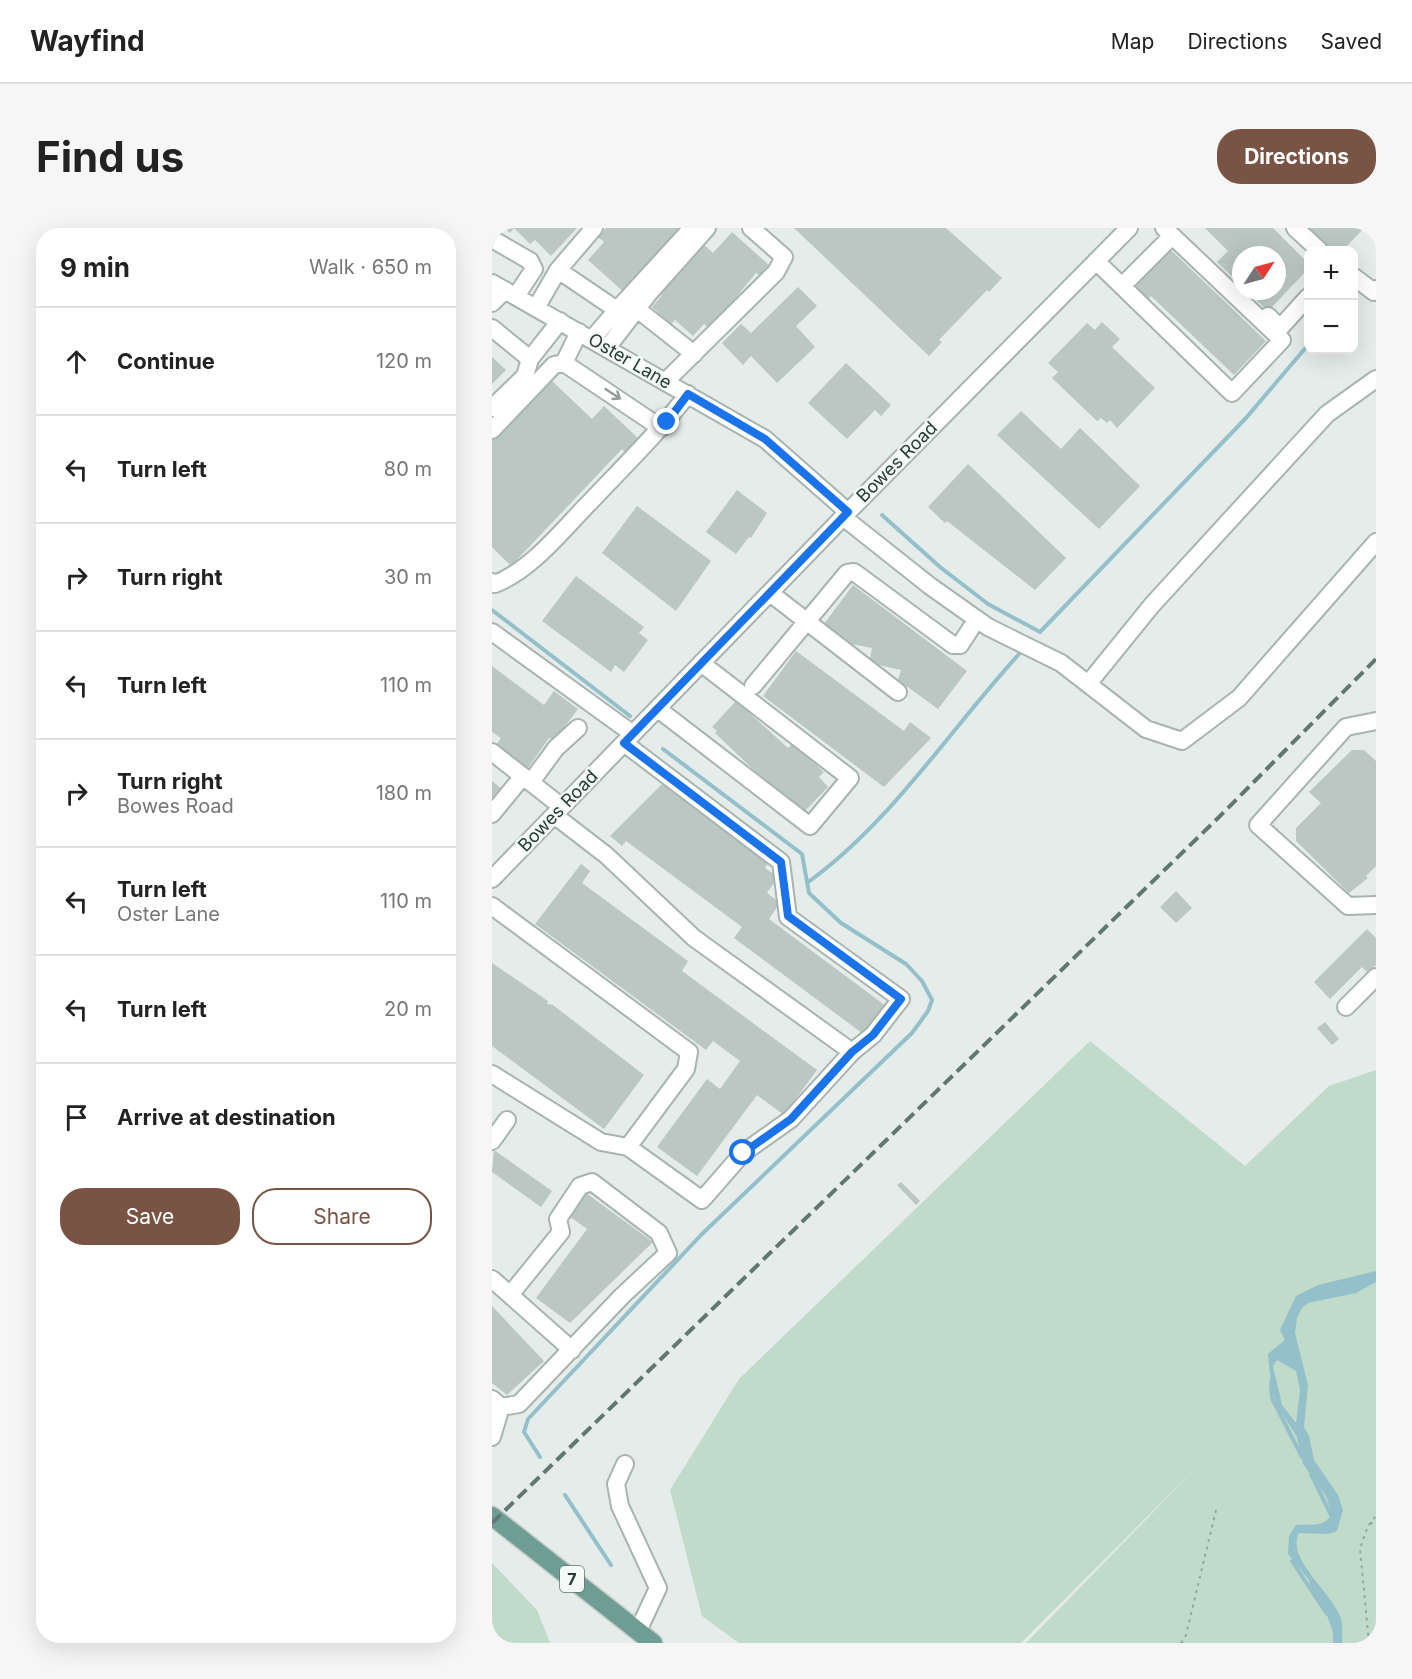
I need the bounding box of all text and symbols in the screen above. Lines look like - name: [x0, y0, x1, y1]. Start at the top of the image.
- text: Wayfind: [30, 24, 145, 58]
- text: Map: [1111, 29, 1154, 54]
- text: Directions: [1187, 29, 1288, 54]
- text: Saved: [1321, 29, 1382, 54]
- button: Directions: [1217, 129, 1376, 184]
- text: Find us: [36, 131, 184, 182]
- north arrow: [1232, 246, 1286, 300]
- map controls: [1304, 246, 1358, 354]
- button: +: [1304, 246, 1358, 300]
- text: 9 min: [60, 252, 130, 283]
- text: Walk · 650 m: [309, 255, 432, 279]
- button: −: [1304, 300, 1358, 354]
- street label: Oster Lane: [585, 328, 676, 393]
- icon: ahead: [60, 345, 93, 378]
- text: Continue: [117, 348, 215, 374]
- text: 120 m: [376, 349, 432, 373]
- one-way arrow: [604, 389, 621, 401]
- route end: [653, 408, 679, 434]
- street label: Bowes Road: [852, 417, 941, 506]
- icon: left: [60, 453, 93, 486]
- text: Turn left: [117, 456, 207, 482]
- text: 80 m: [384, 457, 432, 481]
- icon: right: [60, 561, 93, 594]
- text: Turn right: [117, 564, 223, 590]
- text: 30 m: [384, 565, 432, 589]
- icon: left: [60, 669, 93, 702]
- text: Turn left: [117, 672, 207, 698]
- text: 110 m: [380, 673, 432, 697]
- street label: Bowes Road: [514, 766, 602, 856]
- text: Turn right: [117, 768, 223, 794]
- icon: right: [60, 777, 93, 810]
- text: 180 m: [376, 781, 432, 805]
- text: Bowes Road: [117, 794, 234, 818]
- text: Turn left: [117, 876, 207, 902]
- icon: left: [60, 885, 93, 918]
- text: 110 m: [380, 889, 432, 913]
- text: Oster Lane: [117, 902, 220, 926]
- icon: left: [60, 993, 93, 1026]
- text: Turn left: [117, 996, 207, 1022]
- text: 20 m: [384, 997, 432, 1021]
- icon: arrive: [60, 1101, 93, 1134]
- text: Arrive at destination: [117, 1104, 336, 1130]
- route start: [729, 1139, 755, 1165]
- button: Save: [60, 1188, 240, 1245]
- button: Share: [252, 1188, 432, 1245]
- road number: 7: [560, 1566, 584, 1592]

